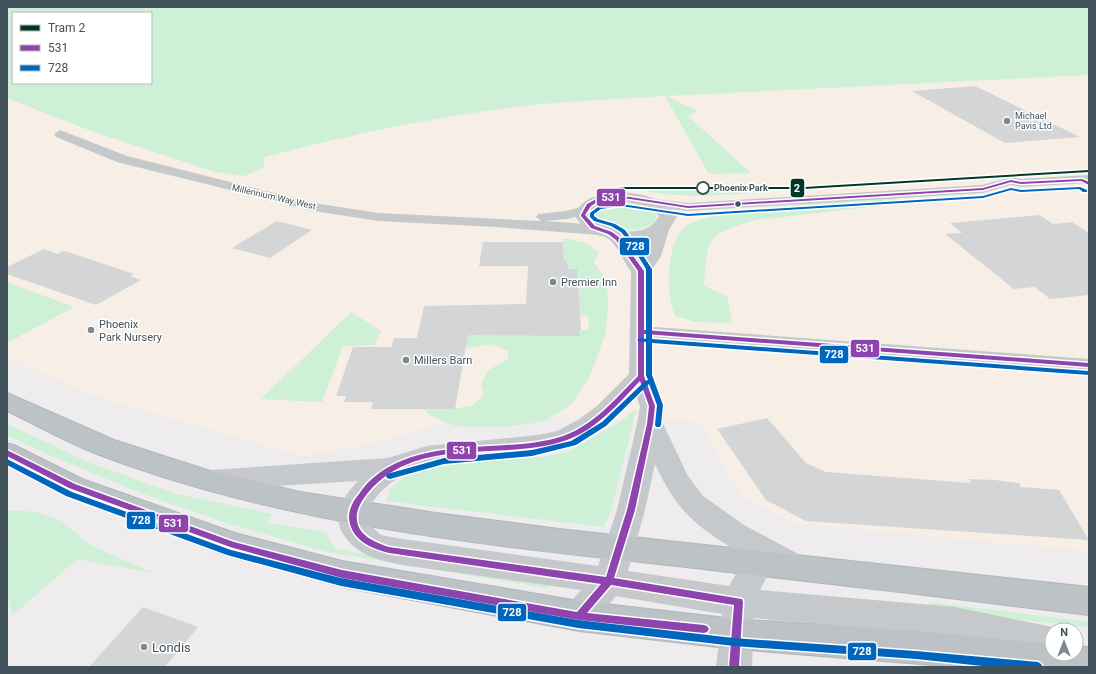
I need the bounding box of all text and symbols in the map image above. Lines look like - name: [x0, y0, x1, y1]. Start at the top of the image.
- legend: [12, 12, 152, 84]
- text: Tram 2: [48, 21, 86, 35]
- text: 531: [48, 41, 68, 55]
- text: 728: [48, 61, 68, 75]
- place label: Michael Pavis Ltd: [1015, 111, 1052, 131]
- marker: Michael Pavis Ltd: [1002, 116, 1012, 126]
- line badge: 2: [790, 178, 805, 198]
- marker: Phoenix Park: [696, 181, 710, 195]
- street label: Millennium Way West: [231, 182, 317, 212]
- text: 2: [794, 182, 800, 195]
- place label: Phoenix Park: [714, 183, 768, 193]
- line badge: 531: [596, 188, 626, 207]
- text: 531: [602, 191, 620, 204]
- unlabelled marker: [733, 199, 743, 209]
- line badge: 728: [619, 237, 650, 256]
- text: 728: [626, 240, 644, 253]
- place label: Premier Inn: [561, 276, 617, 289]
- marker: Premier Inn: [548, 277, 558, 287]
- place label: Phoenix Park Nursery: [99, 318, 163, 344]
- marker: Phoenix Park Nursery: [86, 325, 96, 335]
- line badge: 531: [850, 339, 880, 358]
- text: 531: [856, 342, 874, 355]
- line badge: 728: [819, 345, 849, 364]
- text: 728: [825, 348, 843, 361]
- place label: Millers Barn: [414, 354, 472, 367]
- marker: Millers Barn: [401, 355, 411, 365]
- line badge: 531: [446, 441, 477, 460]
- text: 531: [453, 444, 471, 457]
- line badge: 728: [126, 511, 156, 530]
- text: 728: [132, 514, 150, 527]
- line badge: 531: [158, 514, 189, 533]
- text: 531: [164, 517, 182, 530]
- line badge: 728: [497, 603, 527, 622]
- text: 728: [503, 606, 521, 619]
- north arrow: [1044, 622, 1084, 662]
- text: N: [1060, 626, 1068, 639]
- place label: Londis: [152, 640, 191, 655]
- marker: Londis: [139, 642, 149, 652]
- line badge: 728: [847, 642, 877, 661]
- text: 728: [853, 645, 871, 658]

